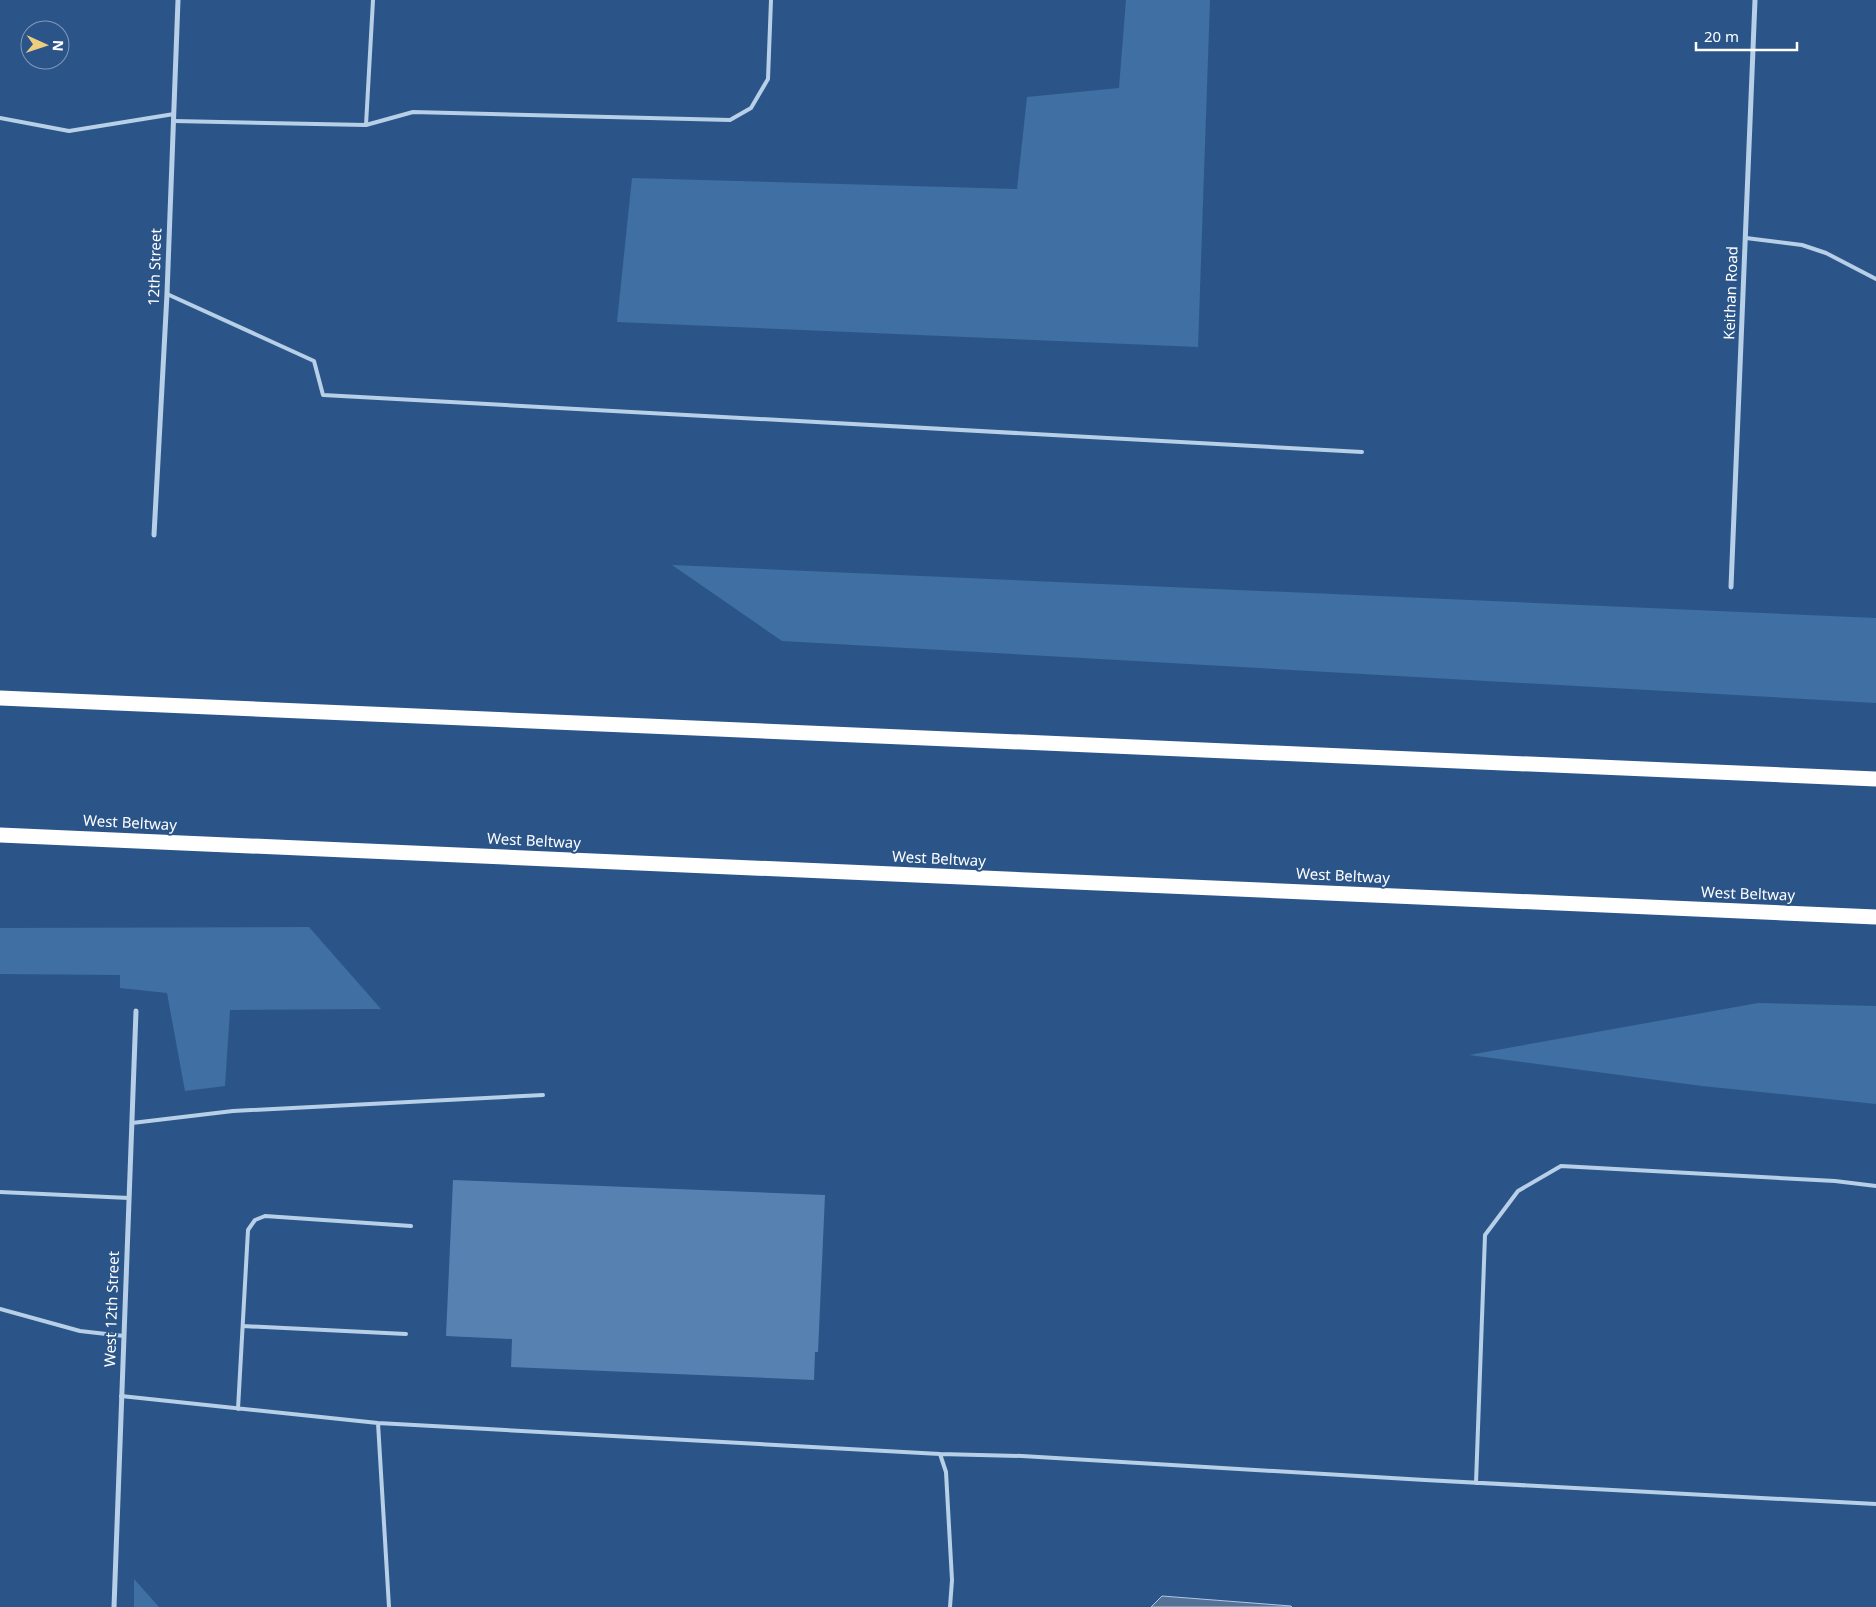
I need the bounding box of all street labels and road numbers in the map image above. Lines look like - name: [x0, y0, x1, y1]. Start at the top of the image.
- street label: 12th Street: [143, 227, 165, 306]
- street label: Keithan Road: [1718, 246, 1742, 340]
- street label: West Beltway: [83, 810, 178, 834]
- street label: West Beltway: [487, 828, 582, 852]
- street label: West Beltway: [892, 846, 987, 870]
- street label: West Beltway: [1296, 863, 1391, 887]
- street label: West Beltway: [1701, 881, 1796, 905]
- street label: West 12th Street: [99, 1250, 123, 1367]

